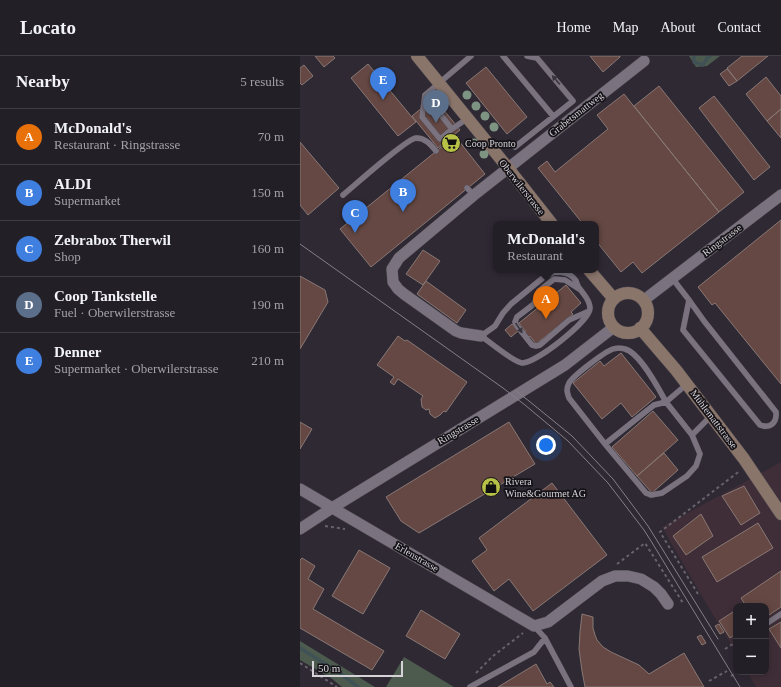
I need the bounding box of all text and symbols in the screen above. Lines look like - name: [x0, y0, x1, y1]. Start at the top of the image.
- text: Locato: [20, 17, 76, 38]
- text: Home: [557, 20, 591, 35]
- text: Map: [613, 20, 638, 35]
- text: About: [660, 20, 695, 35]
- text: Contact: [717, 20, 761, 35]
- pin: E: [370, 67, 396, 100]
- text: Nearby: [16, 72, 70, 91]
- text: 5 results: [240, 74, 284, 89]
- one-way arrow: [552, 75, 561, 86]
- street label: Grabetsmattweg: [547, 89, 605, 139]
- pin: D: [423, 90, 449, 123]
- text: McDonald's: [54, 120, 132, 136]
- text: A: [24, 129, 34, 144]
- text: 70 m: [258, 129, 284, 144]
- supermarket icon: Coop Pronto: [440, 132, 462, 154]
- text: Restaurant · Ringstrasse: [54, 137, 180, 152]
- place label: Coop Pronto: [465, 138, 516, 149]
- street label: Oberwilerstrasse: [497, 157, 547, 217]
- text: ALDI: [54, 176, 92, 192]
- pin: B: [390, 179, 416, 212]
- text: B: [25, 185, 33, 200]
- text: 150 m: [251, 185, 284, 200]
- text: Supermarket: [54, 193, 120, 208]
- pin: C: [342, 200, 368, 233]
- popup: [493, 221, 599, 273]
- street label: Ringstrasse: [700, 221, 744, 258]
- text: McDonald's: [507, 231, 585, 247]
- text: Zebrabox Therwil: [54, 232, 171, 248]
- text: C: [24, 241, 34, 256]
- text: 160 m: [251, 241, 284, 256]
- text: Restaurant: [507, 248, 563, 263]
- text: Shop: [54, 249, 81, 264]
- pin: A: [533, 286, 559, 319]
- text: Coop Tankstelle: [54, 288, 157, 304]
- text: D: [24, 297, 34, 312]
- text: 190 m: [251, 297, 284, 312]
- text: Fuel · Oberwilerstrasse: [54, 305, 175, 320]
- one-way arrow: [516, 322, 523, 334]
- text: Denner: [54, 344, 102, 360]
- text: E: [25, 353, 33, 368]
- text: 210 m: [251, 353, 284, 368]
- text: Supermarket · Oberwilerstrasse: [54, 361, 219, 376]
- street label: Mühlemattstrasse: [688, 388, 740, 451]
- street label: Ringstrasse: [435, 413, 481, 447]
- your location: [536, 435, 556, 455]
- shop icon: Rivera Wine&Gourmet AG: [480, 476, 502, 498]
- place label: Rivera Wine&Gourmet AG: [505, 476, 586, 499]
- street label: Erlenstrasse: [393, 540, 441, 574]
- map controls: [733, 603, 769, 675]
- button: +: [733, 603, 769, 639]
- button: −: [733, 639, 769, 675]
- scale bar: [312, 659, 403, 678]
- text: 50 m: [318, 662, 340, 674]

